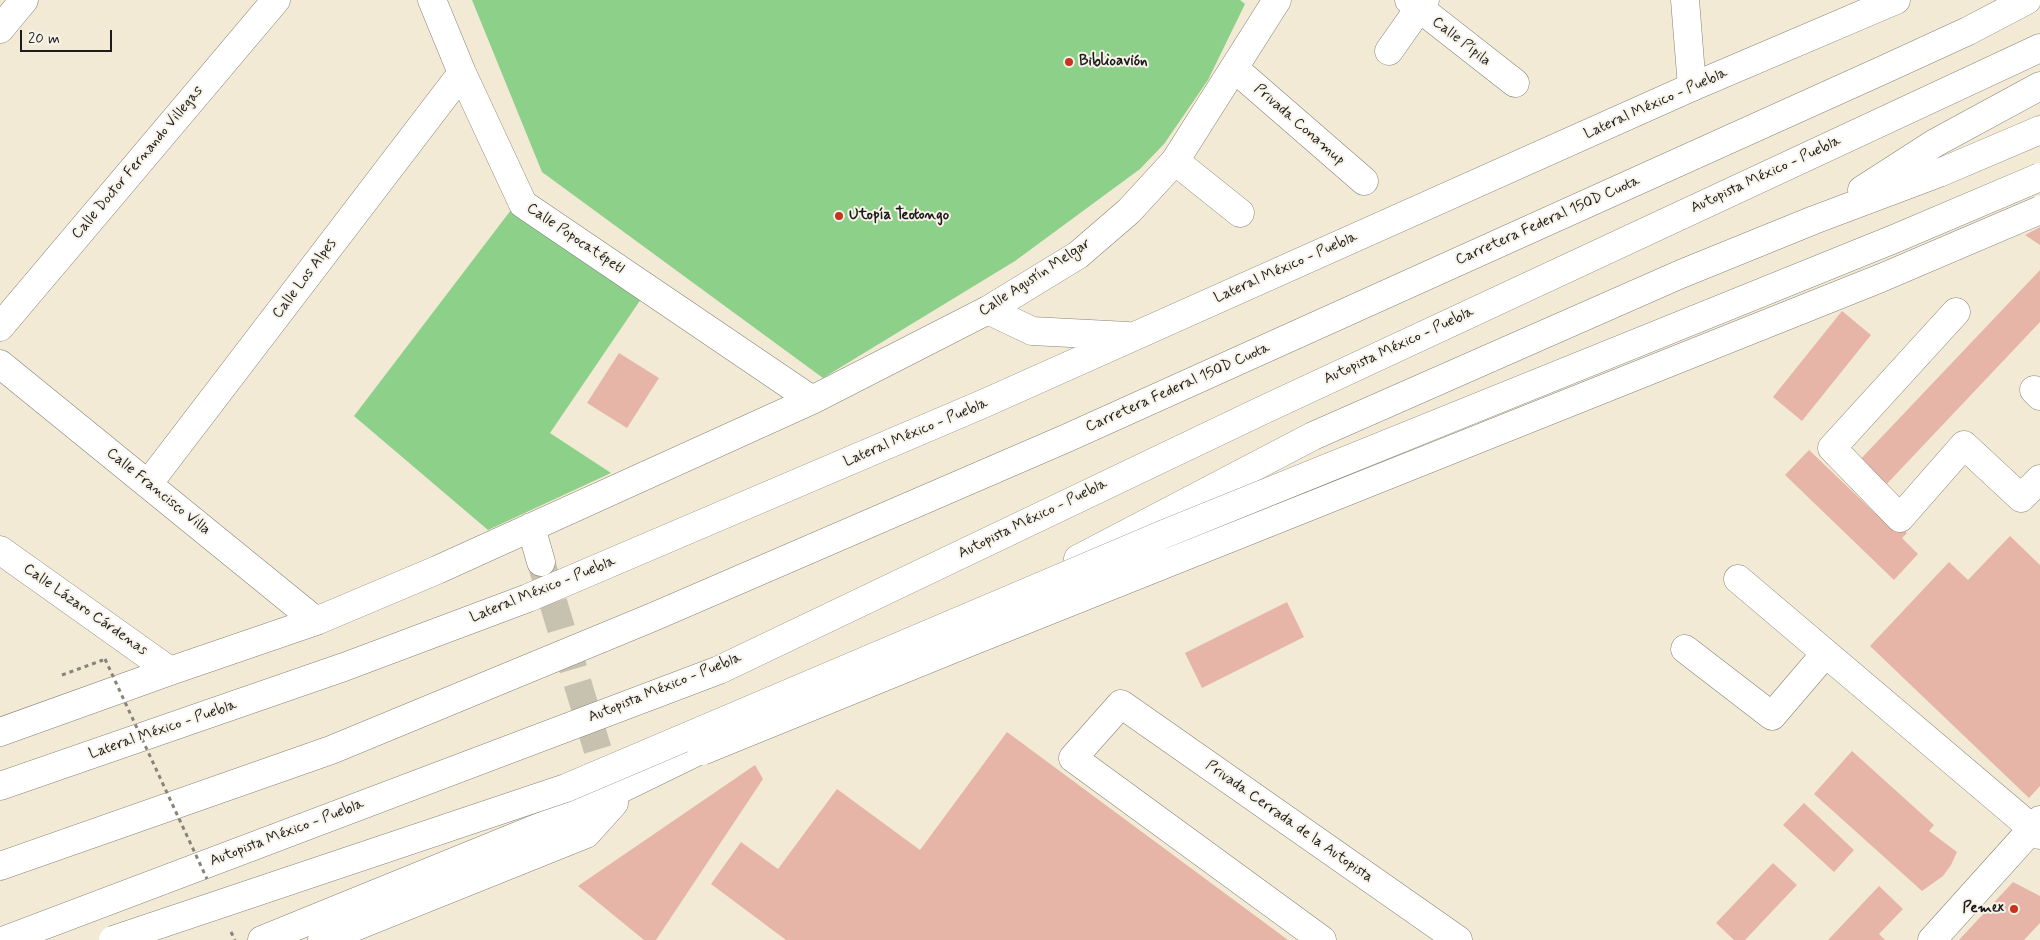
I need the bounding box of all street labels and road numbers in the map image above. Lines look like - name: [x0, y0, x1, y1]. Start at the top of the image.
- street label: Calle Pípila: [1428, 13, 1494, 71]
- street label: Lateral México - Puebla: [1582, 64, 1730, 144]
- street label: Privada Conamup: [1250, 80, 1348, 170]
- street label: Calle Doctor Fernando Villegas: [69, 83, 207, 243]
- street label: Autopista México - Puebla: [1688, 132, 1844, 218]
- street label: Carretera Federal 150D Cuota: [1453, 172, 1643, 270]
- street label: Calle Popocatépetl: [523, 200, 627, 278]
- street label: Lateral México - Puebla: [1212, 228, 1360, 308]
- street label: Calle Los Alpes: [269, 235, 341, 323]
- street label: Calle Agustín Melgar: [976, 235, 1094, 321]
- street label: Autopista México - Puebla: [1321, 303, 1477, 389]
- street label: Carretera Federal 150D Cuota: [1083, 339, 1273, 437]
- street label: Lateral México - Puebla: [841, 394, 991, 472]
- street label: Calle Francisco Villa: [102, 445, 214, 539]
- street label: Autopista México - Puebla: [956, 475, 1110, 563]
- street label: Lateral México - Puebla: [468, 553, 618, 627]
- street label: Calle Lázaro Cárdenas: [19, 560, 151, 660]
- street label: Autopista México - Puebla: [586, 649, 744, 727]
- street label: Lateral México - Puebla: [87, 696, 239, 764]
- street label: Privada Cerrada de la Autopista: [1202, 757, 1376, 887]
- street label: Autopista México - Puebla: [207, 795, 367, 871]

